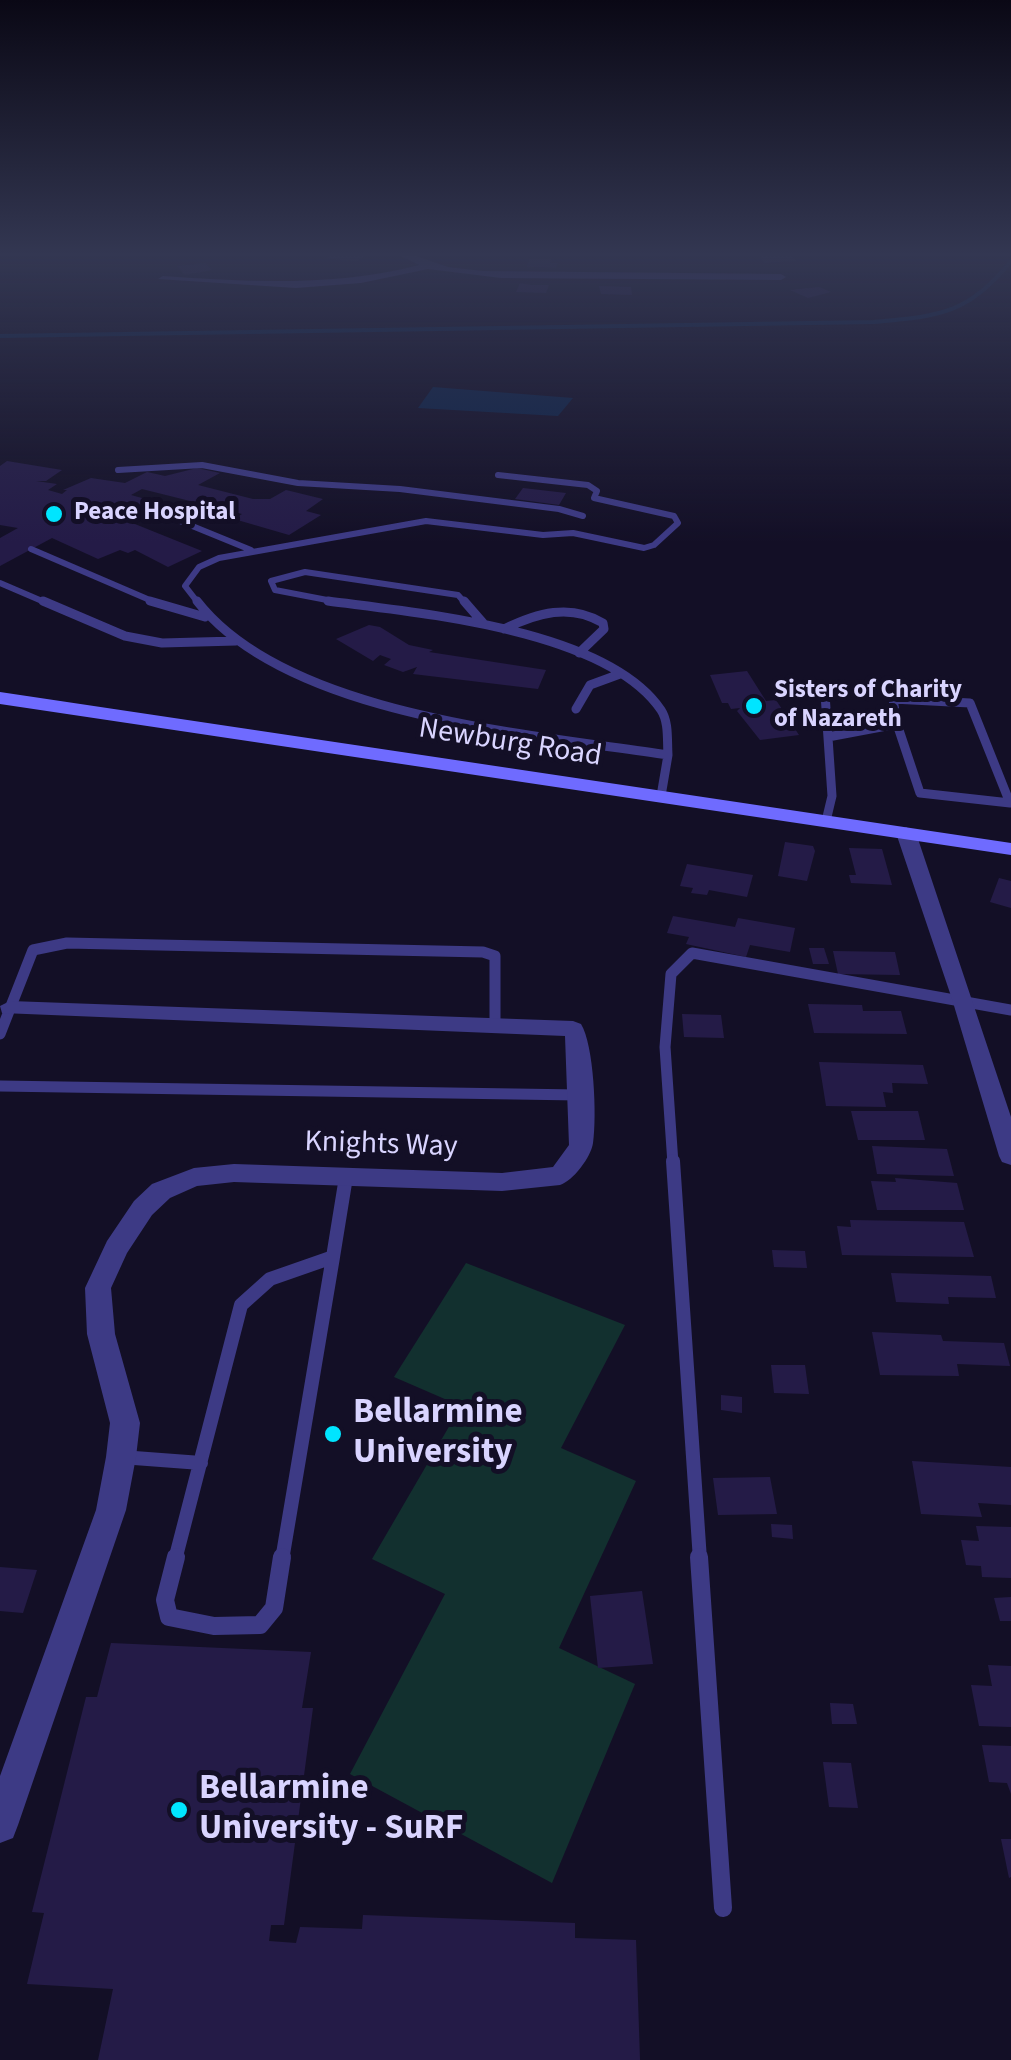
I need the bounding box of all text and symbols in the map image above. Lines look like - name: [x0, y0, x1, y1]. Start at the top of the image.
- place label: Peace Hospital: [74, 499, 235, 529]
- marker: Peace Hospital: [43, 503, 65, 525]
- place label: Sisters of Charity of Nazareth: [774, 677, 962, 736]
- marker: Sisters of Charity of Nazareth: [743, 695, 765, 717]
- street label: Newburg Road: [416, 712, 604, 776]
- street label: Knights Way: [304, 1125, 458, 1167]
- place label: Bellarmine University: [353, 1393, 523, 1475]
- marker: Bellarmine University: [322, 1423, 344, 1445]
- place label: Bellarmine University - SuRF: [199, 1769, 463, 1851]
- marker: Bellarmine University - SuRF: [168, 1799, 190, 1821]

